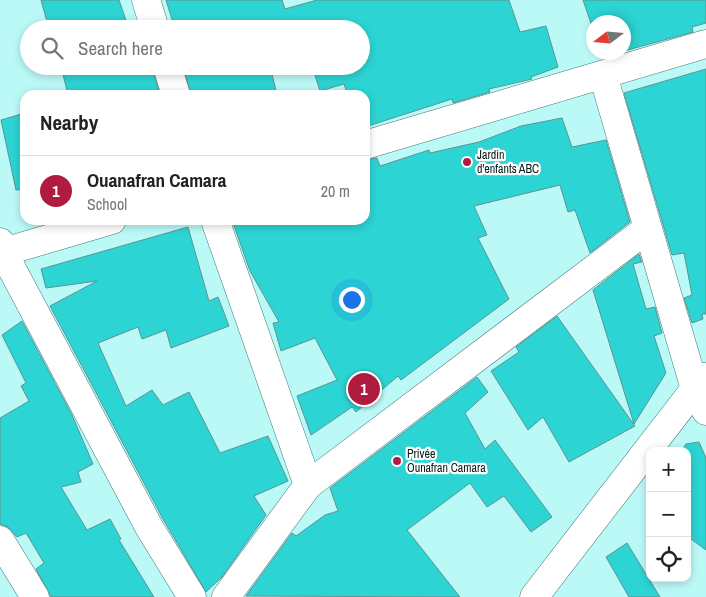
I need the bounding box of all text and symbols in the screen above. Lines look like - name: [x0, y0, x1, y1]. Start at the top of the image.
- north arrow: [586, 15, 631, 60]
- search box: [20, 20, 370, 75]
- icon: search: [38, 34, 66, 62]
- text: Search here: [78, 35, 163, 61]
- text: Nearby: [40, 108, 98, 137]
- place label: Jardin d'enfants ABC: [477, 147, 539, 177]
- marker: Jardin d'enfants ABC: [461, 156, 473, 168]
- text: Ouanafran Camara: [87, 167, 226, 193]
- text: 1: [52, 180, 60, 202]
- text: 20 m: [321, 180, 350, 202]
- text: School: [87, 193, 127, 215]
- your location: [339, 287, 365, 313]
- pin: 1: [348, 370, 380, 408]
- place label: Privée Ounafran Camara: [407, 446, 486, 476]
- map controls: [646, 447, 691, 582]
- button: +: [646, 447, 691, 492]
- marker: Privée Ounafran Camara: [391, 455, 403, 467]
- button: −: [646, 492, 691, 537]
- button: locate: [646, 537, 691, 582]

